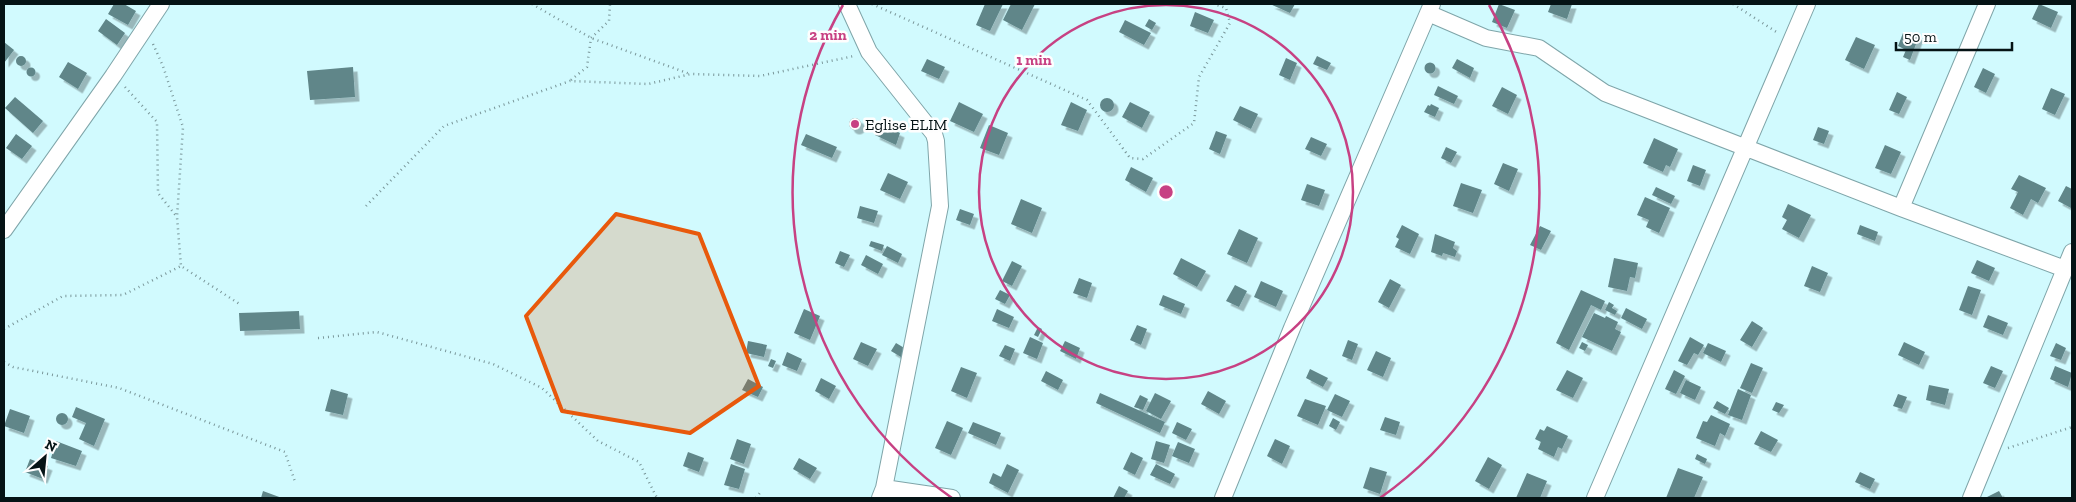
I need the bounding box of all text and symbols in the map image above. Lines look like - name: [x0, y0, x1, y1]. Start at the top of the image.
- scale bar: [1896, 20, 2012, 52]
- text: 2 min: [809, 26, 847, 44]
- text: 50 m: [1904, 28, 1937, 46]
- text: 1 min: [1016, 51, 1052, 69]
- place label: Eglise ELIM: [865, 115, 947, 134]
- marker: Eglise ELIM: [849, 118, 861, 130]
- centre of rings: [1157, 183, 1175, 201]
- north arrow: [20, 432, 70, 482]
- text: N: [42, 436, 60, 456]

